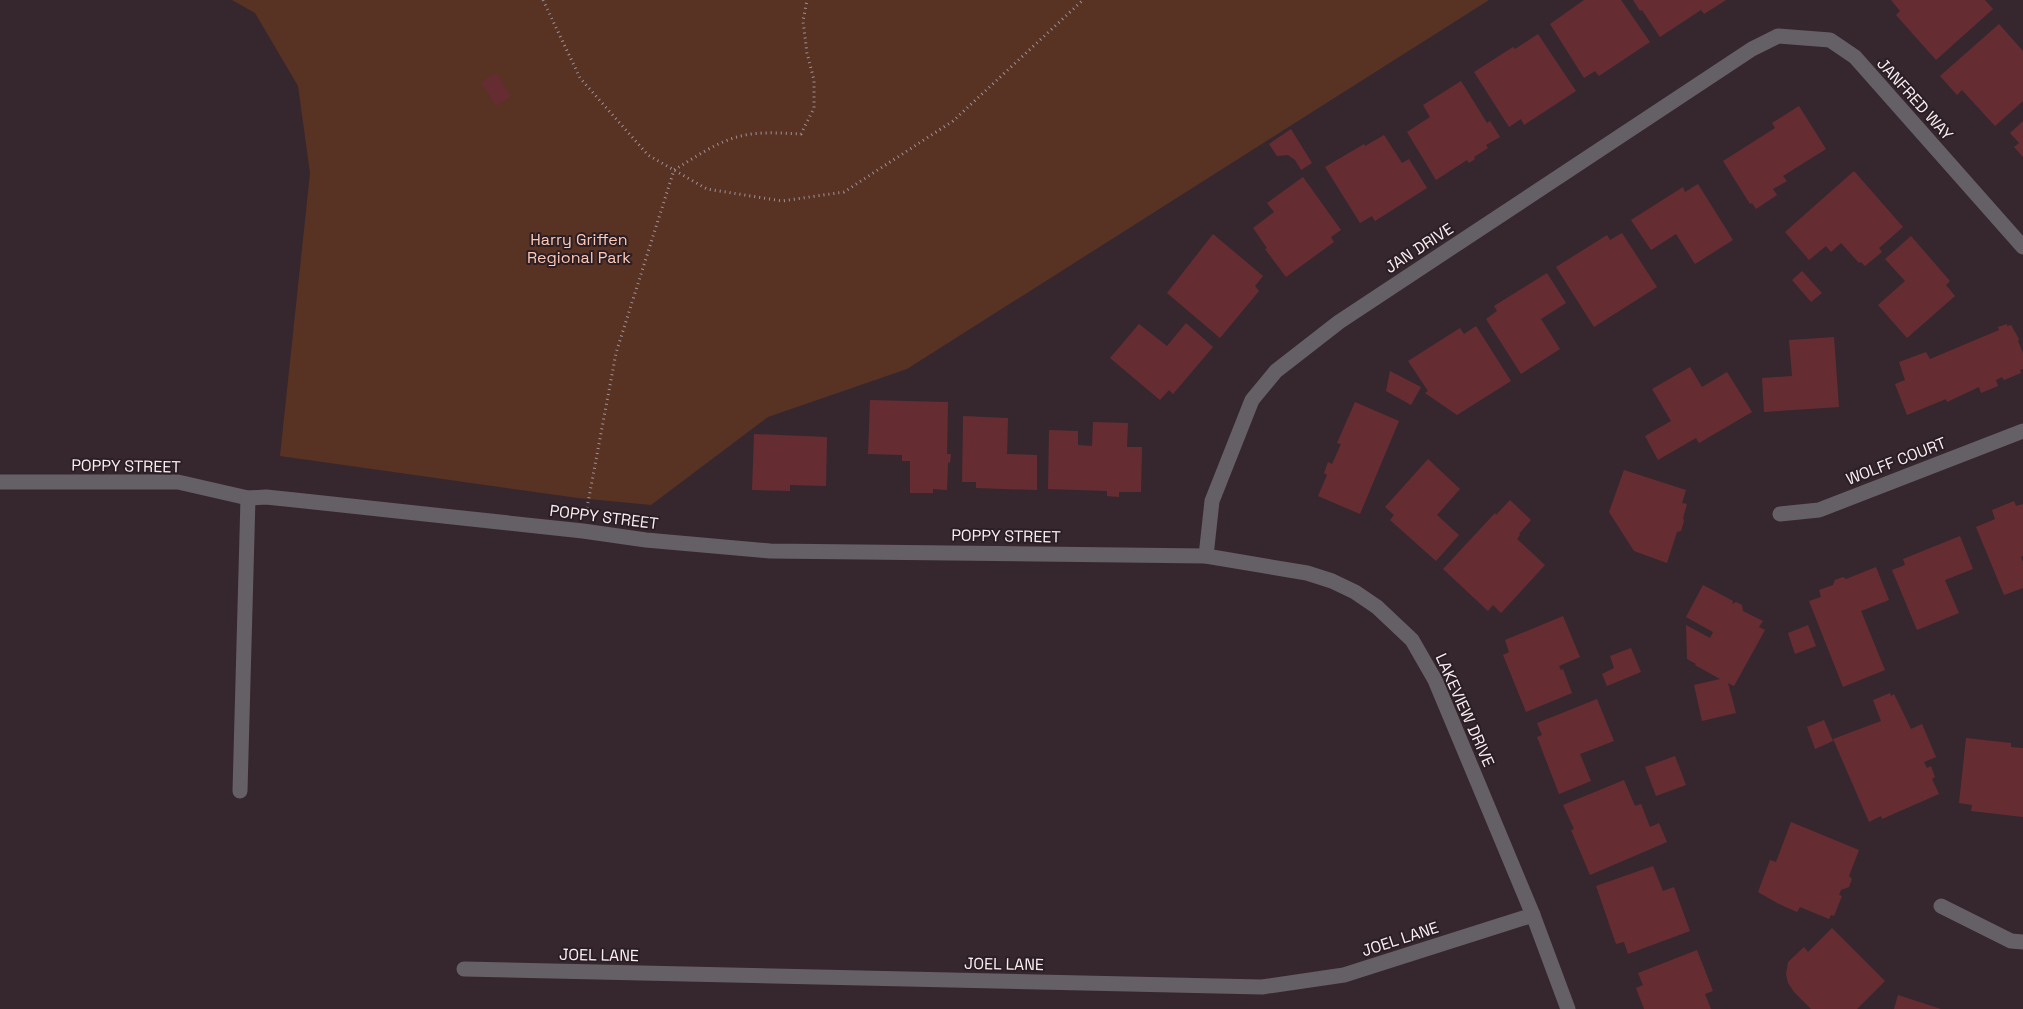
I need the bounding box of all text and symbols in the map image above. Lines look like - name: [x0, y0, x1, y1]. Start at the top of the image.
- street label: JANFRED WAY: [1872, 53, 1958, 145]
- street label: JAN DRIVE: [1381, 218, 1457, 278]
- park label: Harry Griffen Regional Park: [527, 229, 631, 268]
- street label: WOLFF COURT: [1843, 432, 1949, 490]
- street label: POPPY STREET: [71, 455, 181, 477]
- street label: POPPY STREET: [548, 500, 660, 534]
- street label: POPPY STREET: [951, 525, 1061, 547]
- street label: LAKEVIEW DRIVE: [1431, 650, 1499, 770]
- street label: JOEL LANE: [1359, 917, 1441, 961]
- street label: JOEL LANE: [559, 944, 639, 966]
- street label: JOEL LANE: [964, 953, 1044, 975]

